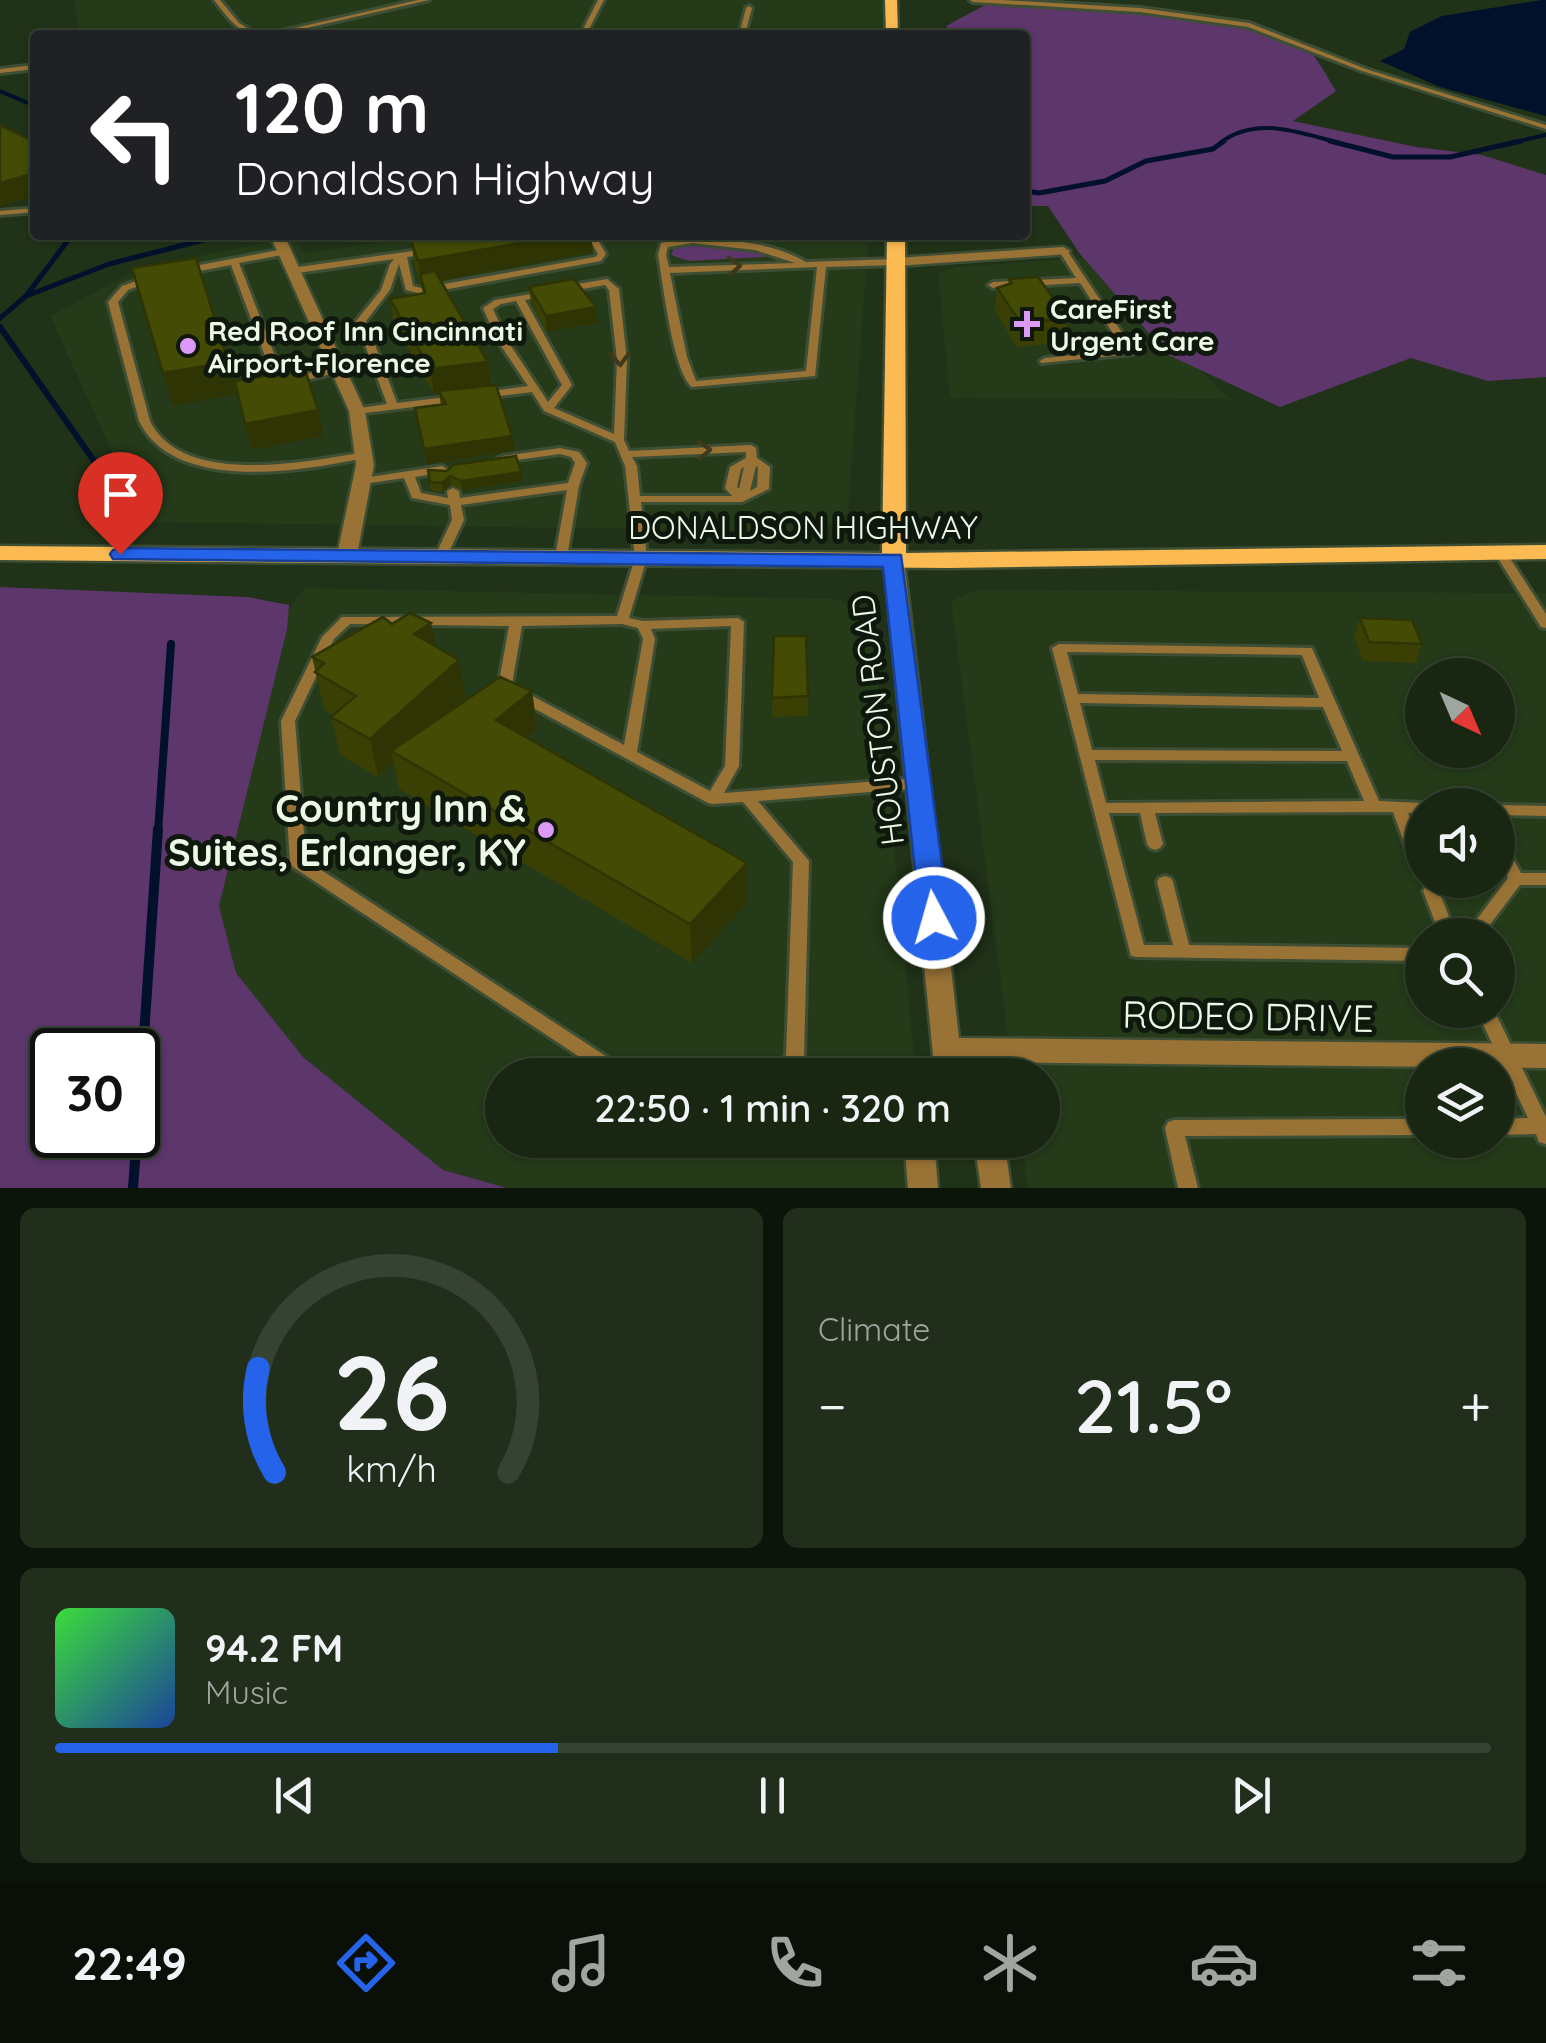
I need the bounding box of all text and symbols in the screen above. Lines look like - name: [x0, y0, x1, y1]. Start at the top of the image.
- text: 120 m: [235, 63, 429, 151]
- icon: left: [70, 70, 200, 200]
- text: Donaldson Highway: [235, 150, 654, 206]
- one-way arrow: [726, 256, 742, 277]
- place label: CareFirst Urgent Care: [1050, 291, 1214, 358]
- marker: CareFirst Urgent Care: [1014, 311, 1040, 337]
- place label: Red Roof Inn Cincinnati Airport-Florence: [208, 313, 523, 380]
- marker: Red Roof Inn Cincinnati Airport-Florence: [177, 335, 199, 357]
- one-way arrow: [610, 352, 631, 367]
- one-way arrow: [697, 440, 713, 461]
- pin: [78, 452, 163, 555]
- icon: arrive: [93, 467, 148, 522]
- street label: DONALDSON HIGHWAY: [628, 507, 978, 547]
- street label: HOUSTON ROAD: [842, 592, 912, 848]
- north arrow: [1405, 658, 1515, 768]
- map controls: [1405, 658, 1515, 1158]
- place label: Country Inn & Suites, Erlanger, KY: [168, 784, 526, 876]
- button: sound: [1405, 788, 1515, 898]
- marker: Country Inn & Suites, Erlanger, KY: [535, 819, 557, 841]
- position arrow: [882, 866, 986, 970]
- button: search: [1405, 918, 1515, 1028]
- street label: RODEO DRIVE: [1122, 990, 1374, 1042]
- speed limit sign: 30: [30, 1028, 160, 1158]
- button: layers: [1405, 1048, 1515, 1158]
- text: 22:50 · 1 min · 320 m: [594, 1084, 951, 1132]
- text: Climate: [818, 1309, 930, 1349]
- text: 26: [333, 1326, 450, 1456]
- text: 21.5°: [1074, 1358, 1232, 1452]
- text: −: [818, 1371, 847, 1440]
- text: +: [1460, 1371, 1491, 1440]
- text: km/h: [346, 1446, 437, 1491]
- text: 94.2 FM: [205, 1624, 343, 1672]
- text: Music: [205, 1672, 288, 1712]
- icon: previous: [267, 1768, 322, 1823]
- icon: pause: [745, 1768, 800, 1823]
- icon: next: [1224, 1768, 1279, 1823]
- icon: directions: [331, 1928, 401, 1998]
- icon: music: [546, 1928, 616, 1998]
- icon: phone: [760, 1928, 830, 1998]
- icon: climate: [975, 1928, 1045, 1998]
- icon: car: [1189, 1928, 1259, 1998]
- icon: filters: [1404, 1928, 1474, 1998]
- text: 22:49: [72, 1935, 187, 1991]

